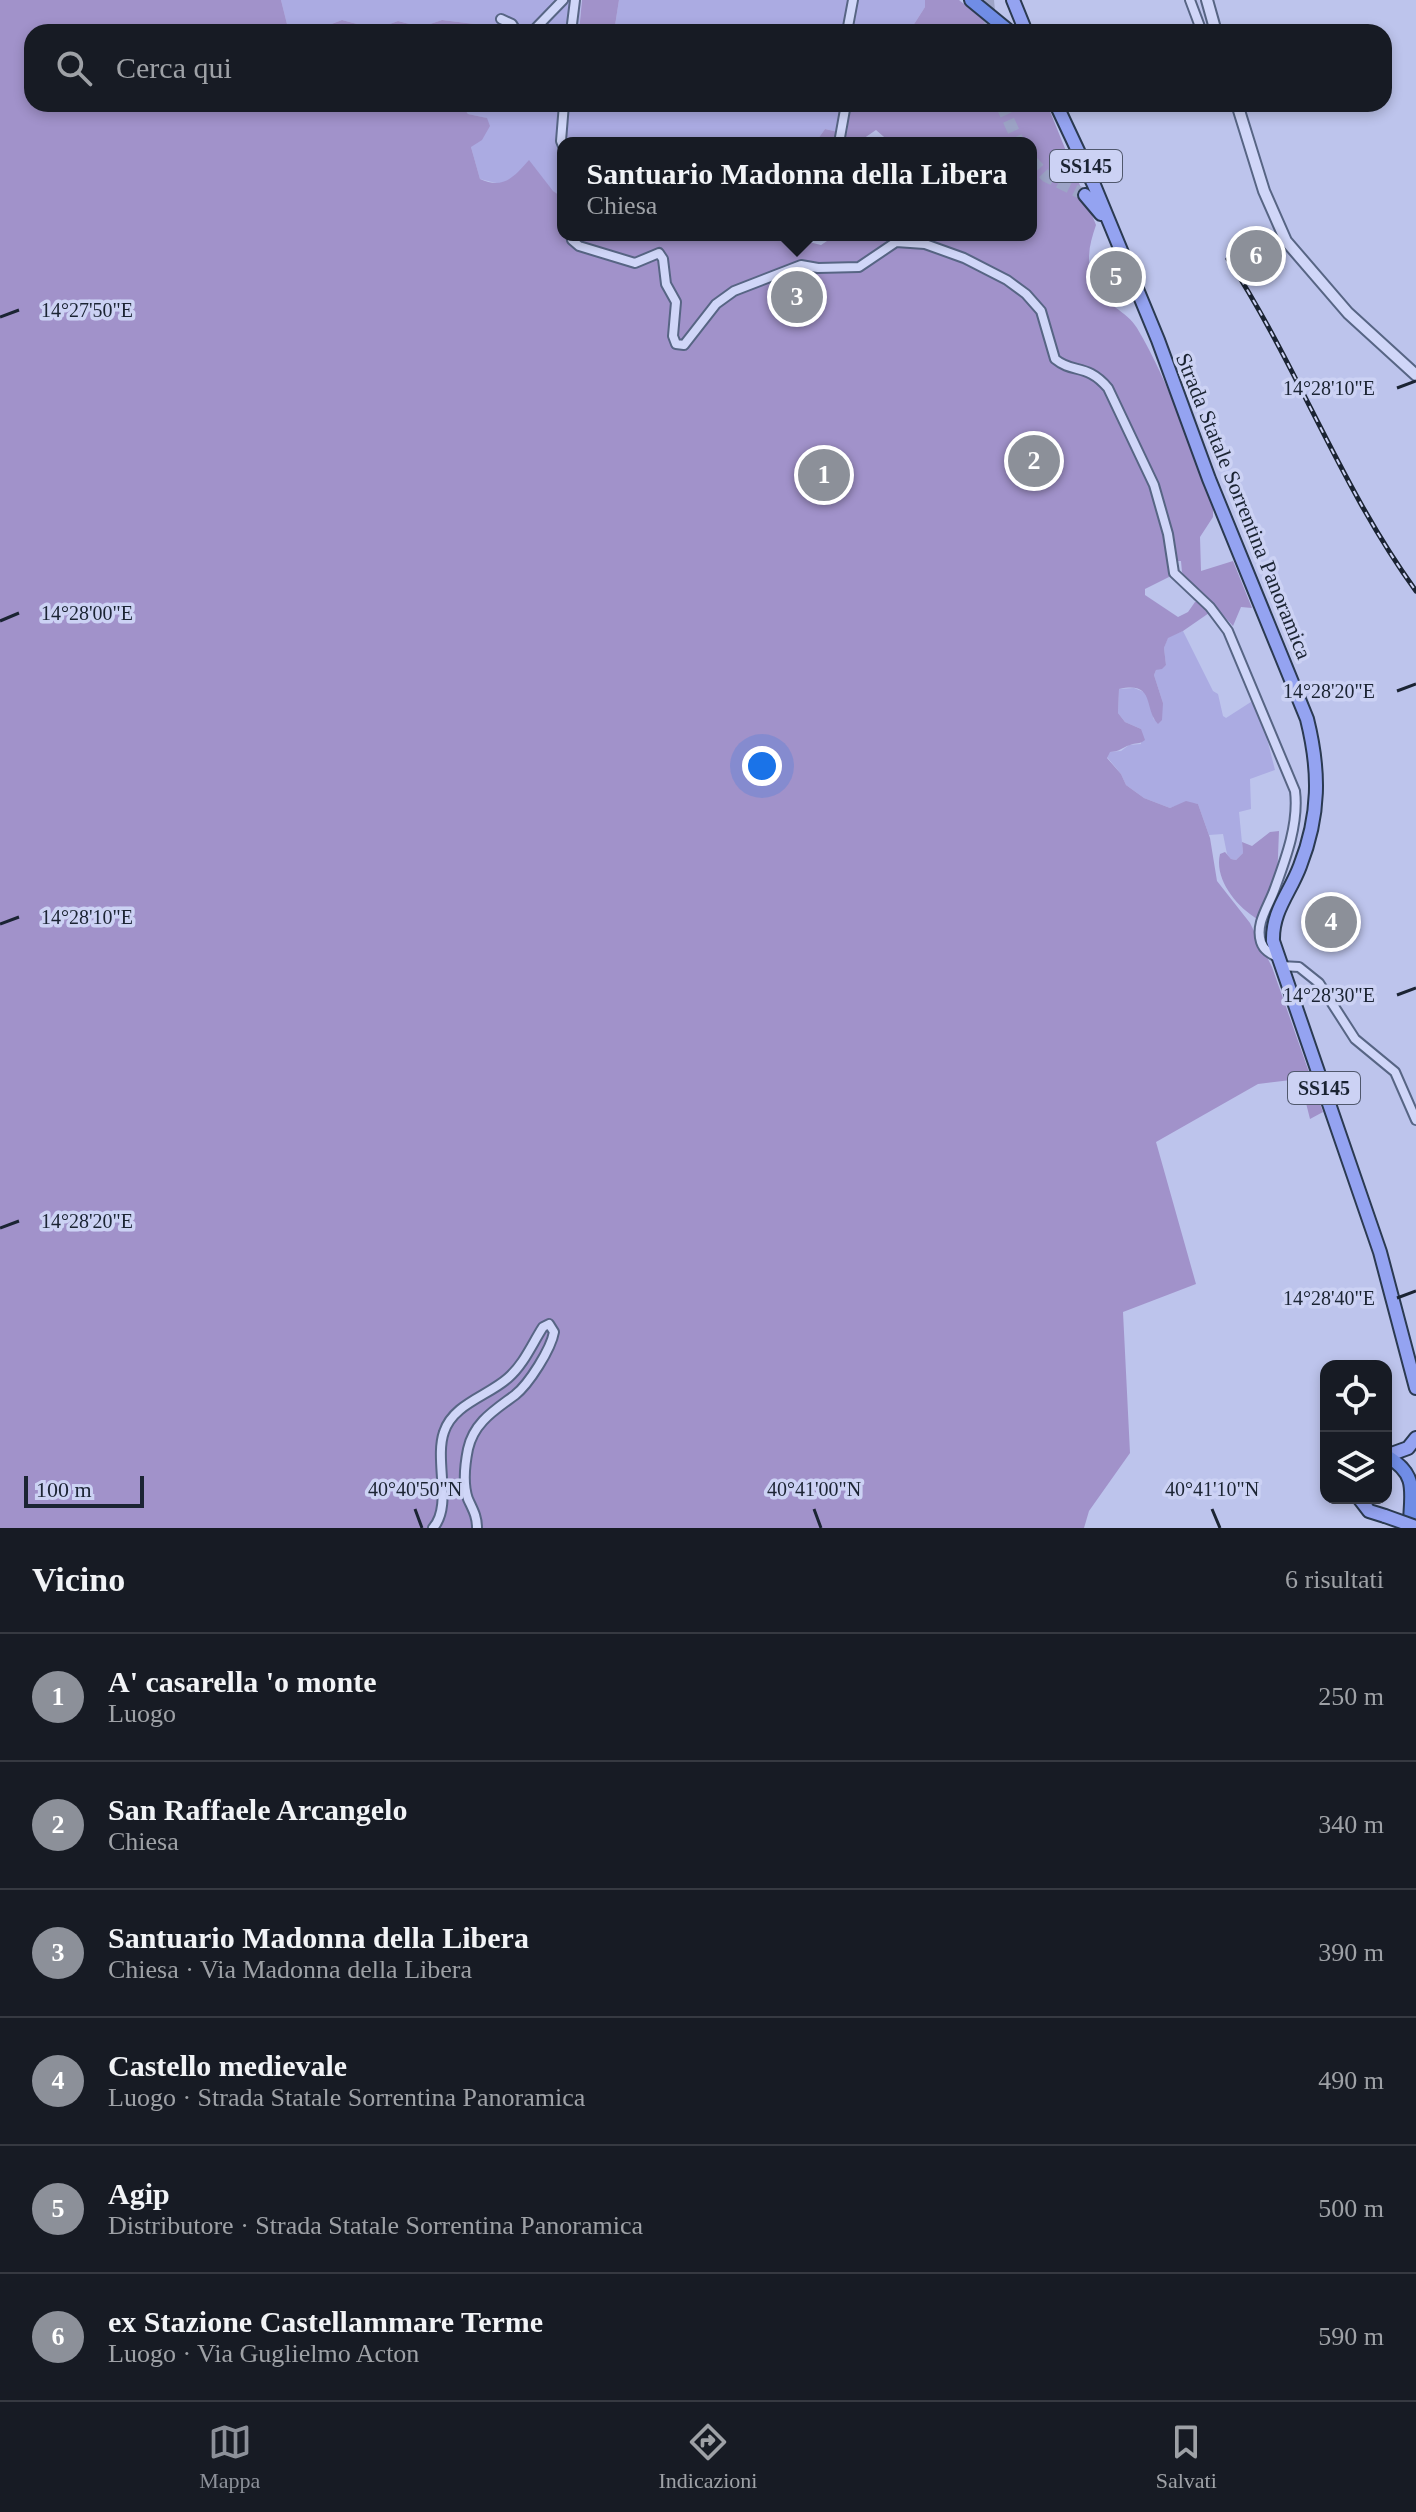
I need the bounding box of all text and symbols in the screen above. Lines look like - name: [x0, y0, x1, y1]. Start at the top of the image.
- search box: [24, 24, 1392, 112]
- icon: search: [52, 46, 96, 90]
- text: Cerca qui: [116, 51, 232, 84]
- popup: [557, 137, 1037, 241]
- road number: SS145: [1050, 150, 1122, 182]
- text: Santuario Madonna della Libera: [587, 157, 1007, 190]
- text: Chiesa: [587, 191, 657, 220]
- pin: 6: [1230, 226, 1282, 286]
- pin: 5: [1090, 247, 1142, 307]
- pin: 3: [771, 267, 823, 327]
- text: 14°27'50"E: [41, 299, 133, 321]
- street label: Strada Statale Sorrentina Panoramica: [1171, 349, 1317, 663]
- text: 14°28'10"E: [1283, 377, 1375, 399]
- pin: 2: [1008, 431, 1060, 491]
- pin: 1: [798, 445, 850, 505]
- text: 14°28'00"E: [41, 602, 133, 624]
- text: 14°28'20"E: [1283, 680, 1375, 702]
- your location: [742, 746, 782, 786]
- pin: 4: [1305, 892, 1357, 952]
- text: 14°28'10"E: [41, 906, 133, 928]
- text: 14°28'30"E: [1283, 984, 1375, 1006]
- road number: SS145: [1288, 1072, 1360, 1104]
- text: 14°28'20"E: [41, 1210, 133, 1232]
- text: 14°28'40"E: [1283, 1287, 1375, 1309]
- map controls: [1320, 1360, 1392, 1504]
- button: locate: [1320, 1360, 1392, 1432]
- button: layers: [1320, 1432, 1392, 1504]
- scale bar: [24, 1472, 144, 1508]
- text: 100 m: [36, 1477, 92, 1502]
- text: 40°40'50"N: [368, 1478, 462, 1500]
- text: 40°41'00"N: [767, 1478, 861, 1500]
- text: 40°41'10"N: [1165, 1478, 1259, 1500]
- text: Vicino: [32, 1561, 125, 1598]
- text: 6 risultati: [1285, 1565, 1384, 1594]
- text: A' casarella 'o monte: [108, 1665, 377, 1698]
- text: 1: [52, 1682, 65, 1711]
- text: 250 m: [1318, 1682, 1384, 1711]
- text: Luogo: [108, 1699, 176, 1728]
- text: San Raffaele Arcangelo: [108, 1793, 407, 1826]
- text: 2: [52, 1810, 65, 1839]
- text: 340 m: [1318, 1810, 1384, 1839]
- text: Chiesa: [108, 1827, 179, 1856]
- text: Santuario Madonna della Libera: [108, 1921, 529, 1954]
- text: 3: [52, 1938, 65, 1967]
- text: 390 m: [1318, 1938, 1384, 1967]
- text: Chiesa · Via Madonna della Libera: [108, 1955, 472, 1984]
- text: Castello medievale: [108, 2049, 347, 2082]
- text: 4: [52, 2066, 65, 2095]
- text: 490 m: [1318, 2066, 1384, 2095]
- text: Luogo · Strada Statale Sorrentina Panoramica: [108, 2083, 585, 2112]
- text: Agip: [108, 2177, 170, 2210]
- text: 5: [52, 2194, 65, 2223]
- text: 500 m: [1318, 2194, 1384, 2223]
- text: Distributore · Strada Statale Sorrentina Panoramica: [108, 2211, 643, 2240]
- text: ex Stazione Castellammare Terme: [108, 2305, 543, 2338]
- text: 6: [52, 2322, 65, 2351]
- text: 590 m: [1318, 2322, 1384, 2351]
- text: Luogo · Via Guglielmo Acton: [108, 2339, 419, 2368]
- tab: Mappa: [199, 2420, 260, 2494]
- tab: Indicazioni: [658, 2420, 757, 2494]
- tab: Salvati: [1156, 2420, 1217, 2494]

